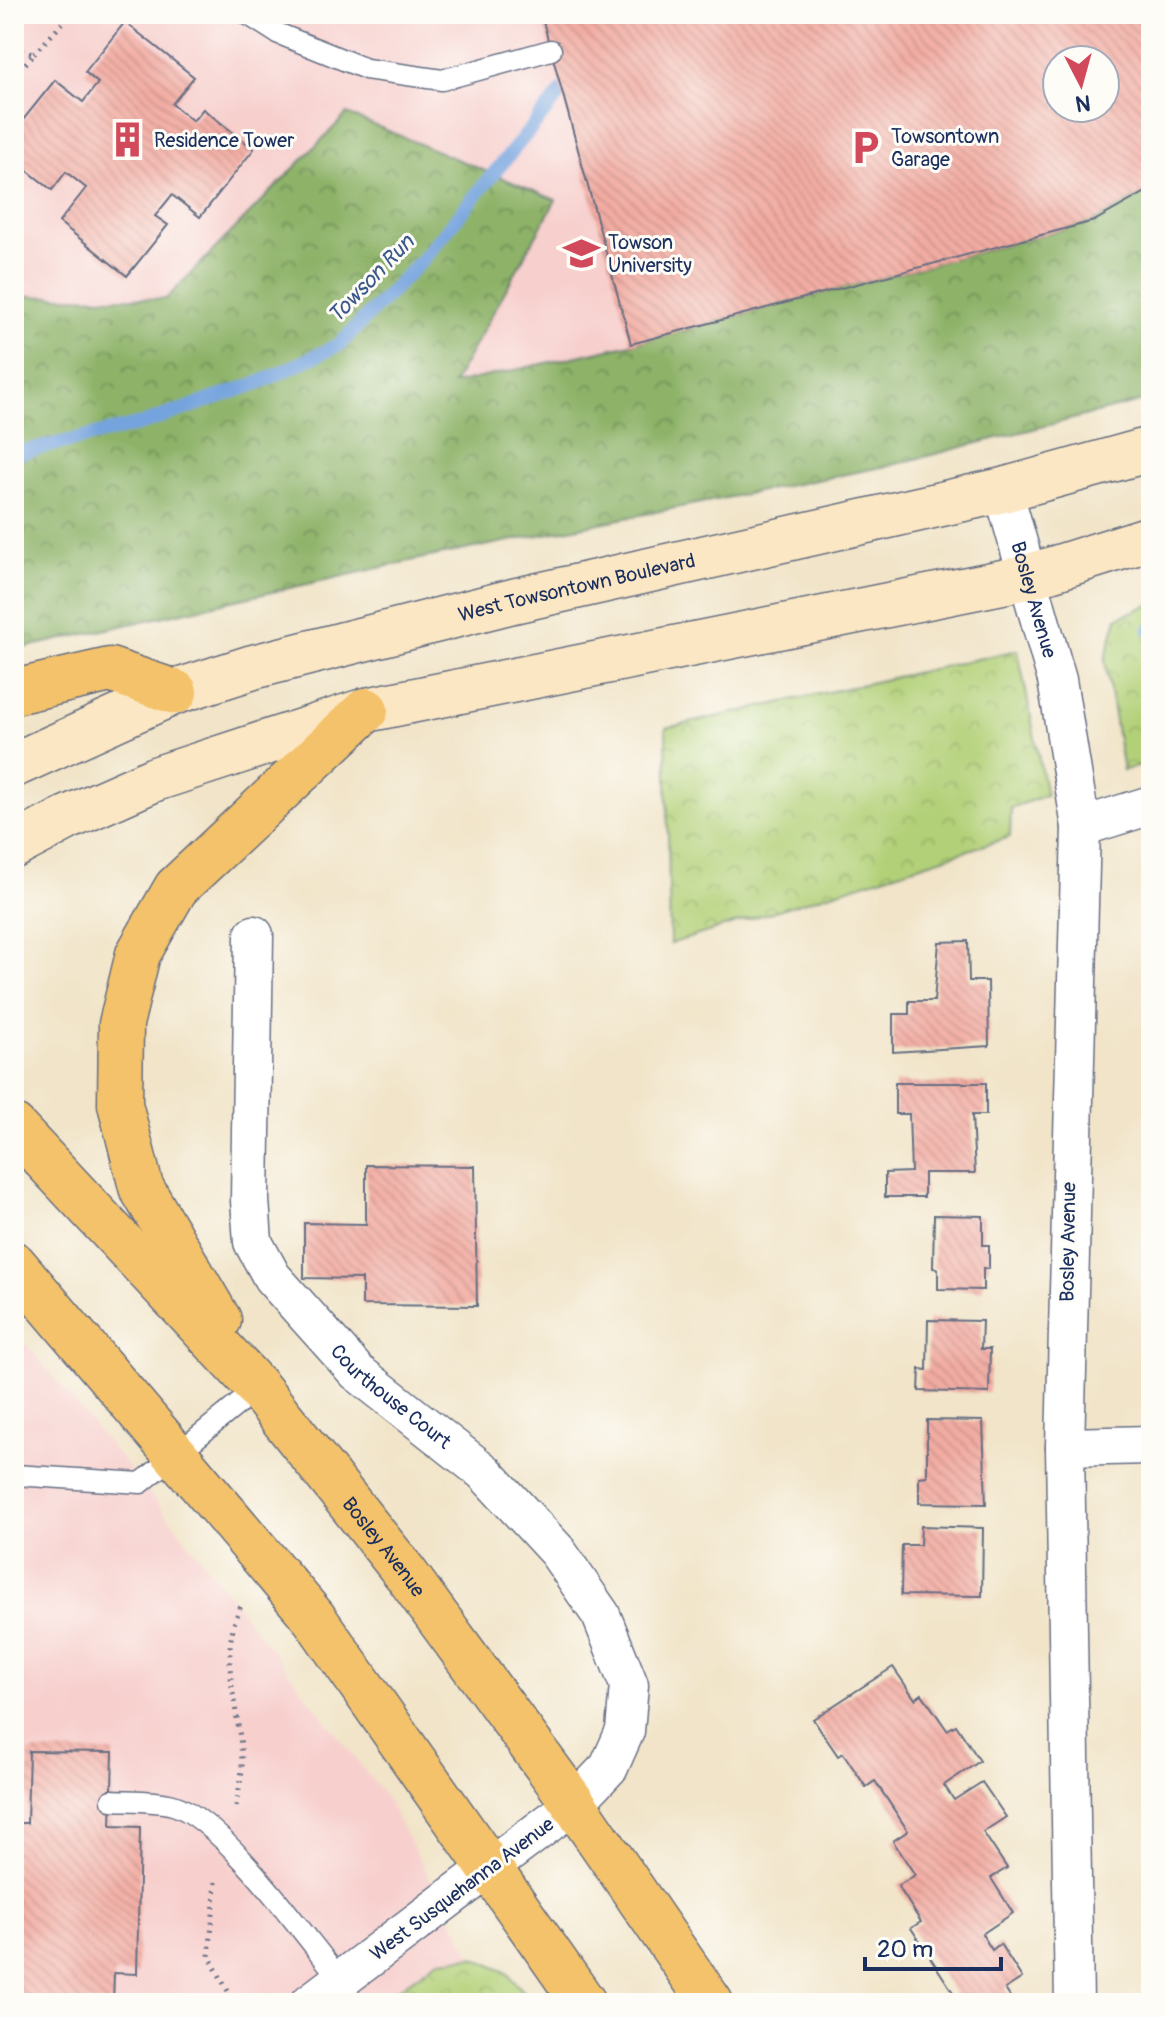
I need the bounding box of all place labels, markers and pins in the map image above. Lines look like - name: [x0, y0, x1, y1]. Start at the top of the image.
- building icon: Residence Tower: [109, 121, 147, 159]
- place label: Towsontown Garage: [891, 124, 999, 172]
- place label: Residence Tower: [154, 128, 294, 153]
- parking icon: Towsontown Garage: [846, 129, 884, 167]
- place label: Towson University: [608, 230, 692, 278]
- school or university icon: Towson University: [563, 234, 601, 272]

